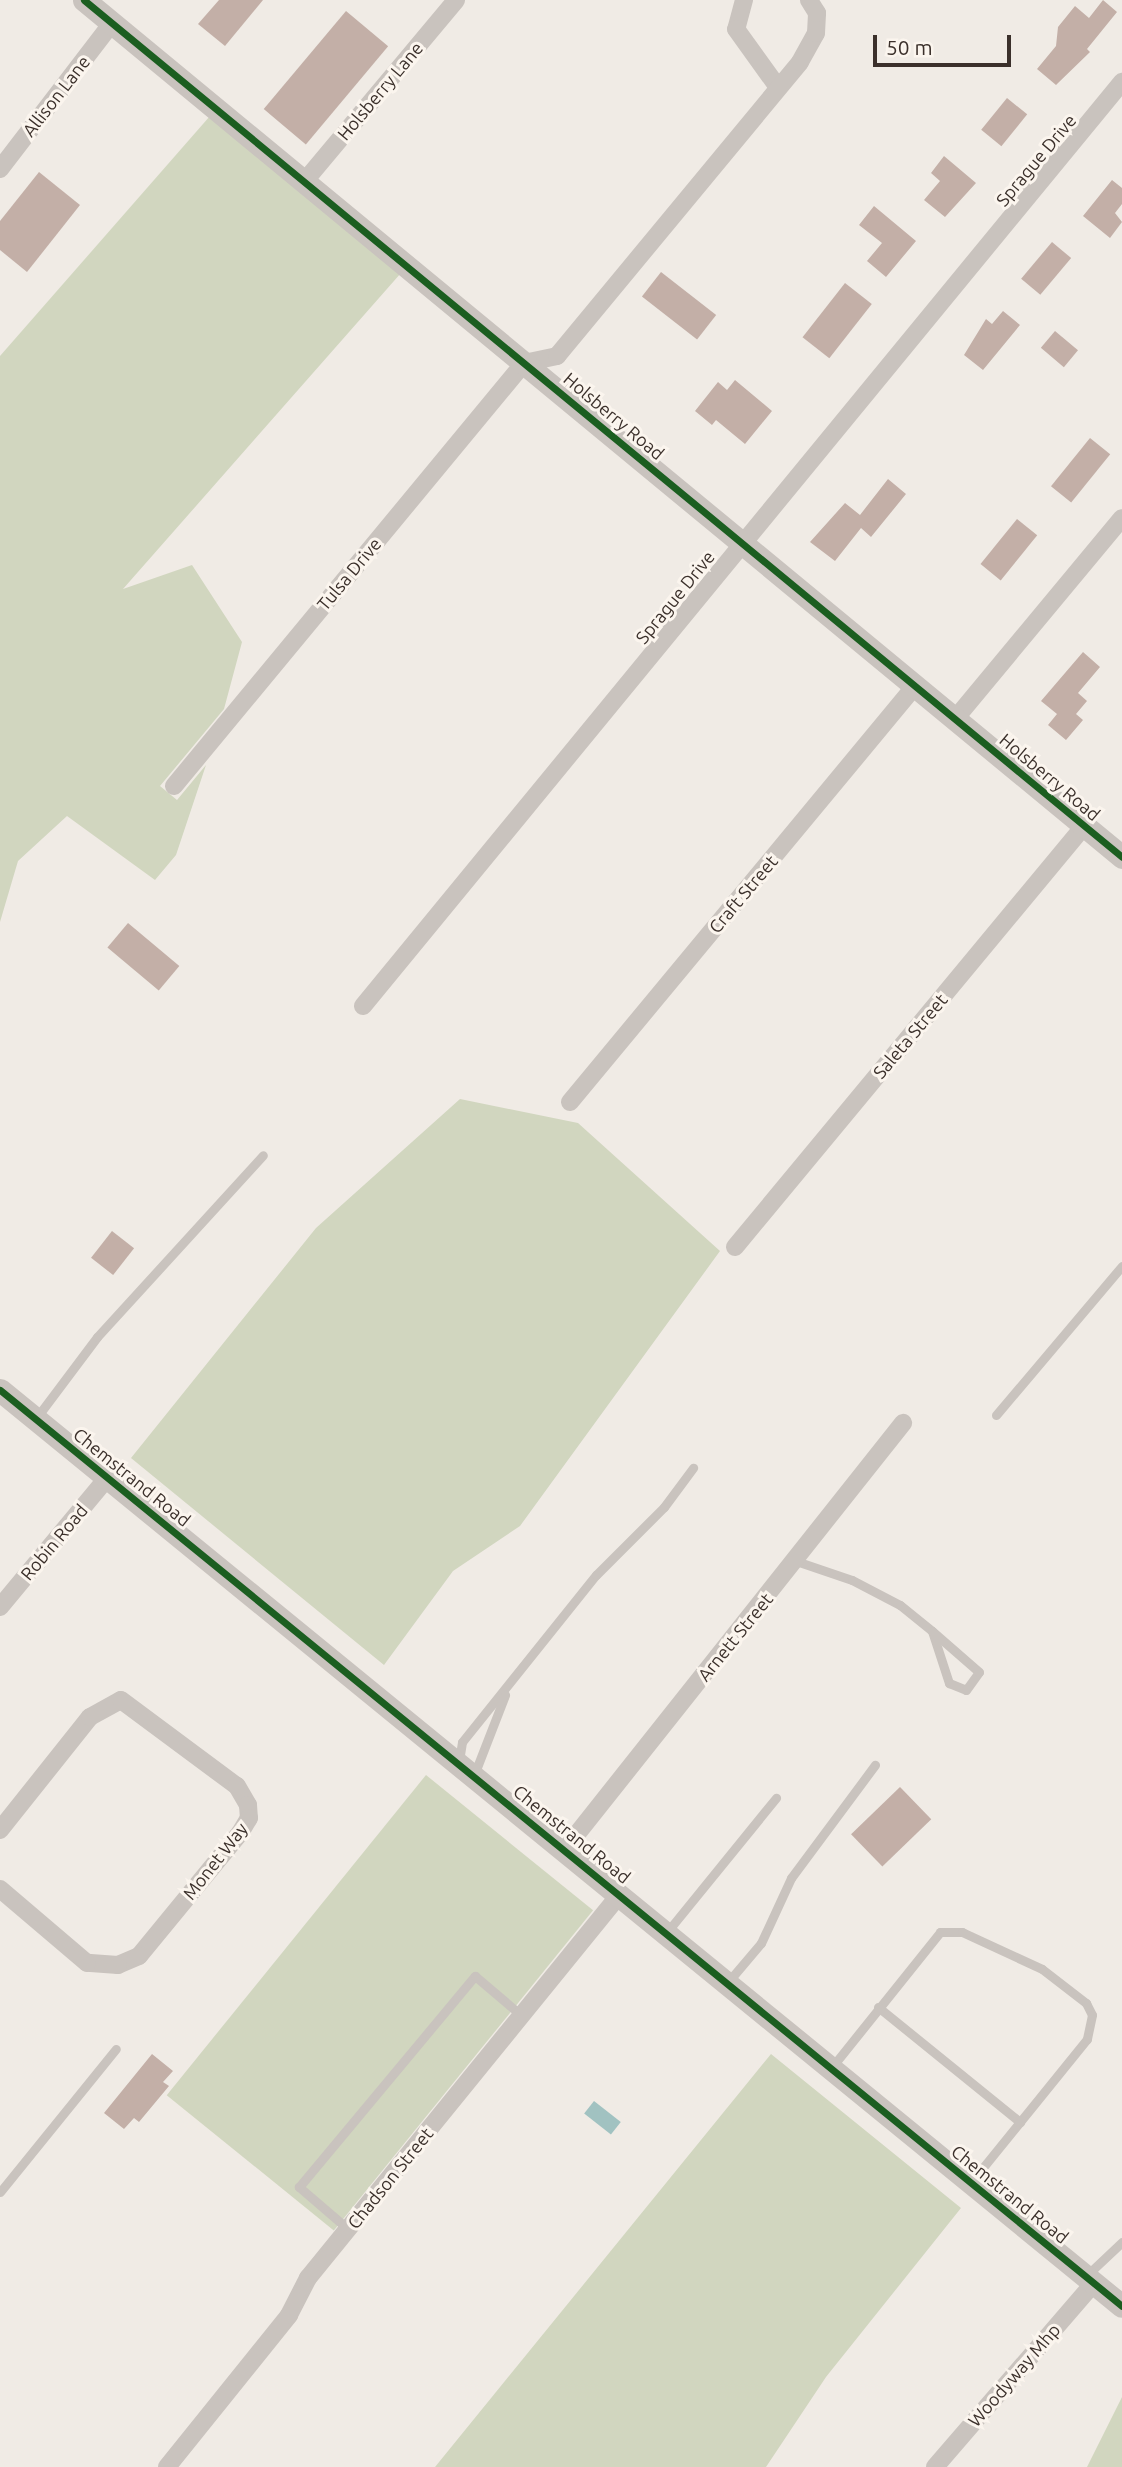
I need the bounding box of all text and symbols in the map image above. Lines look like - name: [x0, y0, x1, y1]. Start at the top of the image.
- scale bar: [877, 21, 1015, 65]
- text: 50 m: [886, 35, 933, 59]
- street label: Holsberry Lane: [333, 38, 427, 144]
- street label: Allison Lane: [18, 51, 94, 141]
- street label: Sprague Drive: [991, 110, 1081, 210]
- street label: Holsberry Road: [559, 368, 669, 464]
- street label: Tulsa Drive: [312, 533, 386, 615]
- street label: Sprague Drive: [631, 546, 719, 648]
- street label: Holsberry Road: [995, 729, 1105, 825]
- street label: Craft Street: [704, 851, 782, 937]
- street label: Saleta Street: [868, 989, 952, 1083]
- street label: Chemstrand Road: [69, 1423, 195, 1531]
- street label: Robin Road: [16, 1500, 92, 1584]
- street label: Arnett Street: [693, 1589, 777, 1685]
- street label: Chemstrand Road: [509, 1780, 635, 1888]
- street label: Monet Way: [178, 1818, 252, 1904]
- street label: Chadson Street: [343, 2123, 437, 2233]
- street label: Chemstrand Road: [947, 2140, 1073, 2248]
- street label: Woodyway Mhp: [963, 2319, 1065, 2431]

